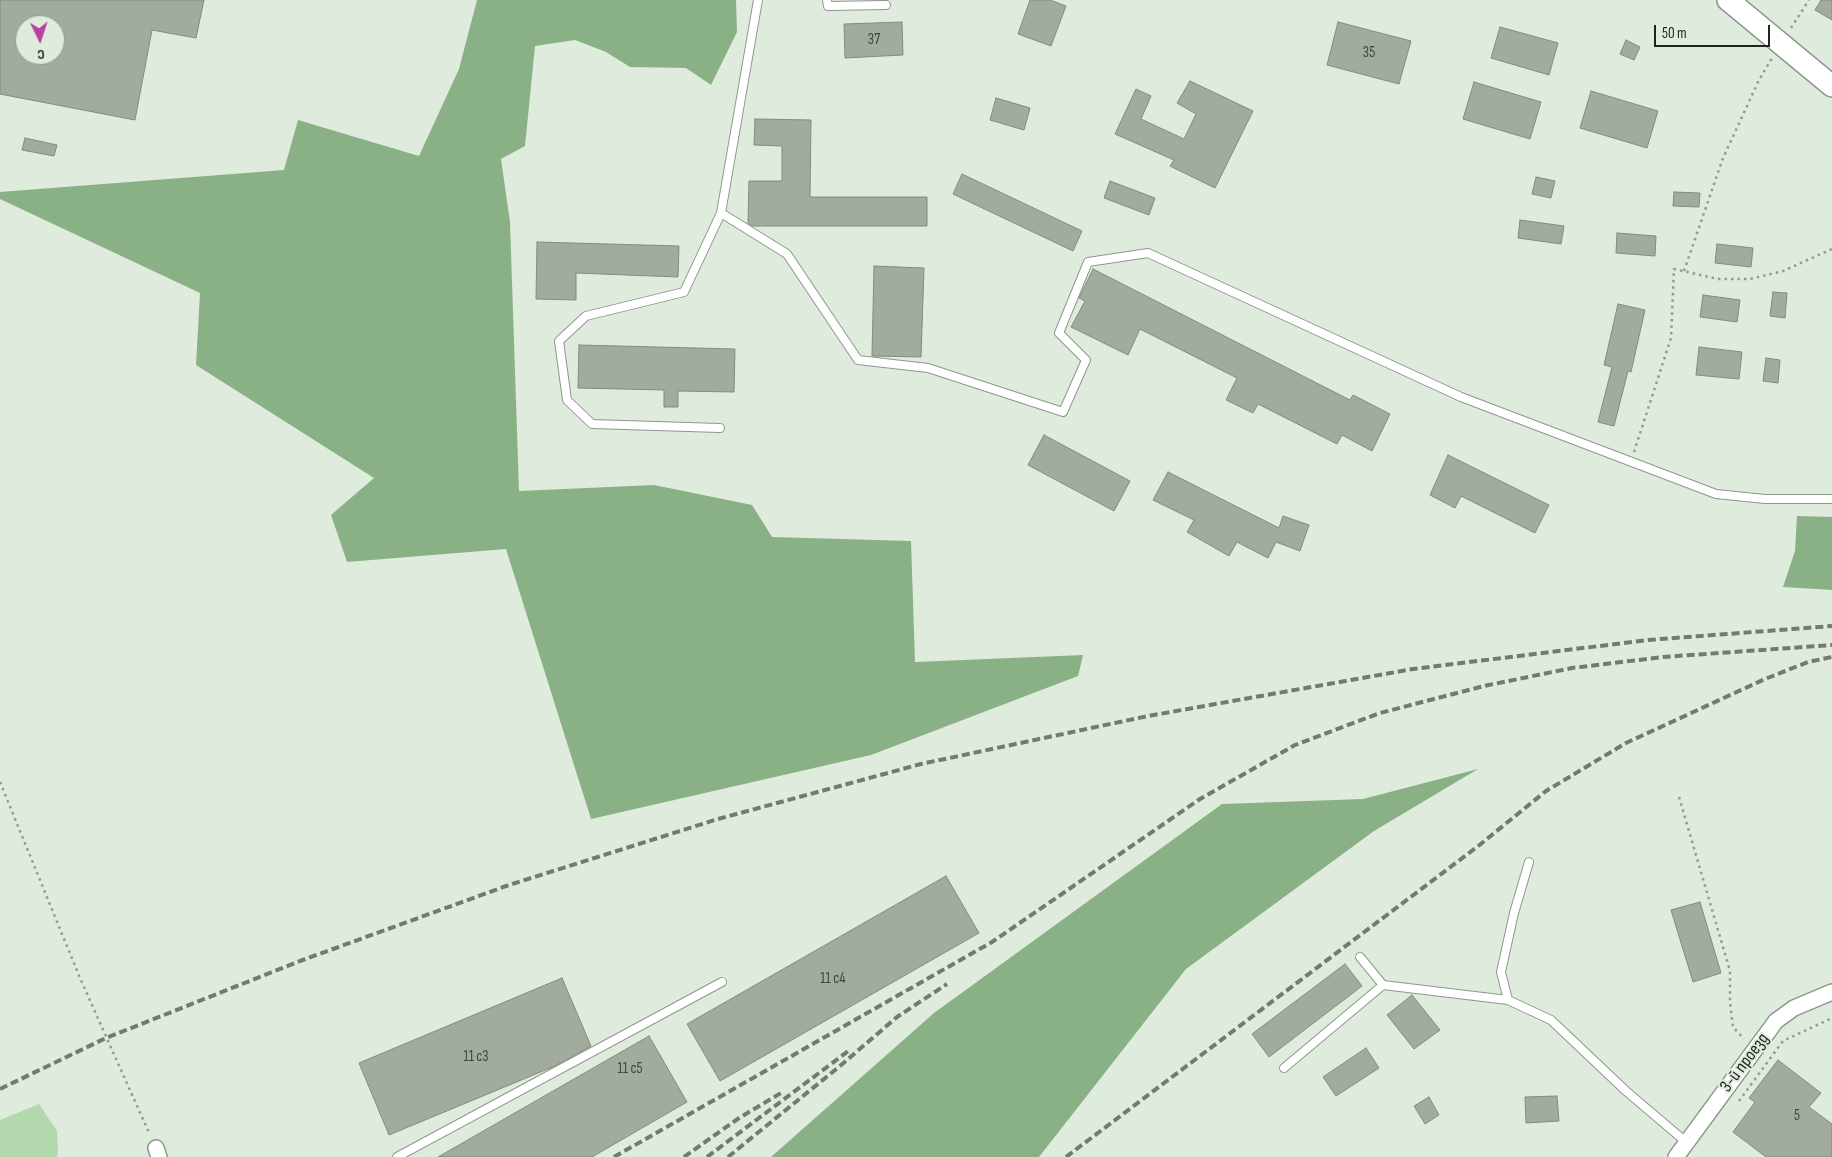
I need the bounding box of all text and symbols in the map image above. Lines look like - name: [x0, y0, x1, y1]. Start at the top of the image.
- north arrow: [15, 15, 65, 65]
- scale bar: [1657, 15, 1773, 47]
- text: 50 m: [1662, 24, 1687, 43]
- house number: 37: [868, 31, 880, 49]
- house number: 35: [1363, 44, 1375, 62]
- text: С: [37, 46, 45, 63]
- house number: 11 с4: [820, 970, 846, 988]
- street label: 3-й проезд: [1716, 1029, 1774, 1097]
- house number: 11 с3: [463, 1048, 489, 1066]
- house number: 11 с5: [618, 1060, 642, 1078]
- house number: 5: [1794, 1107, 1800, 1125]

